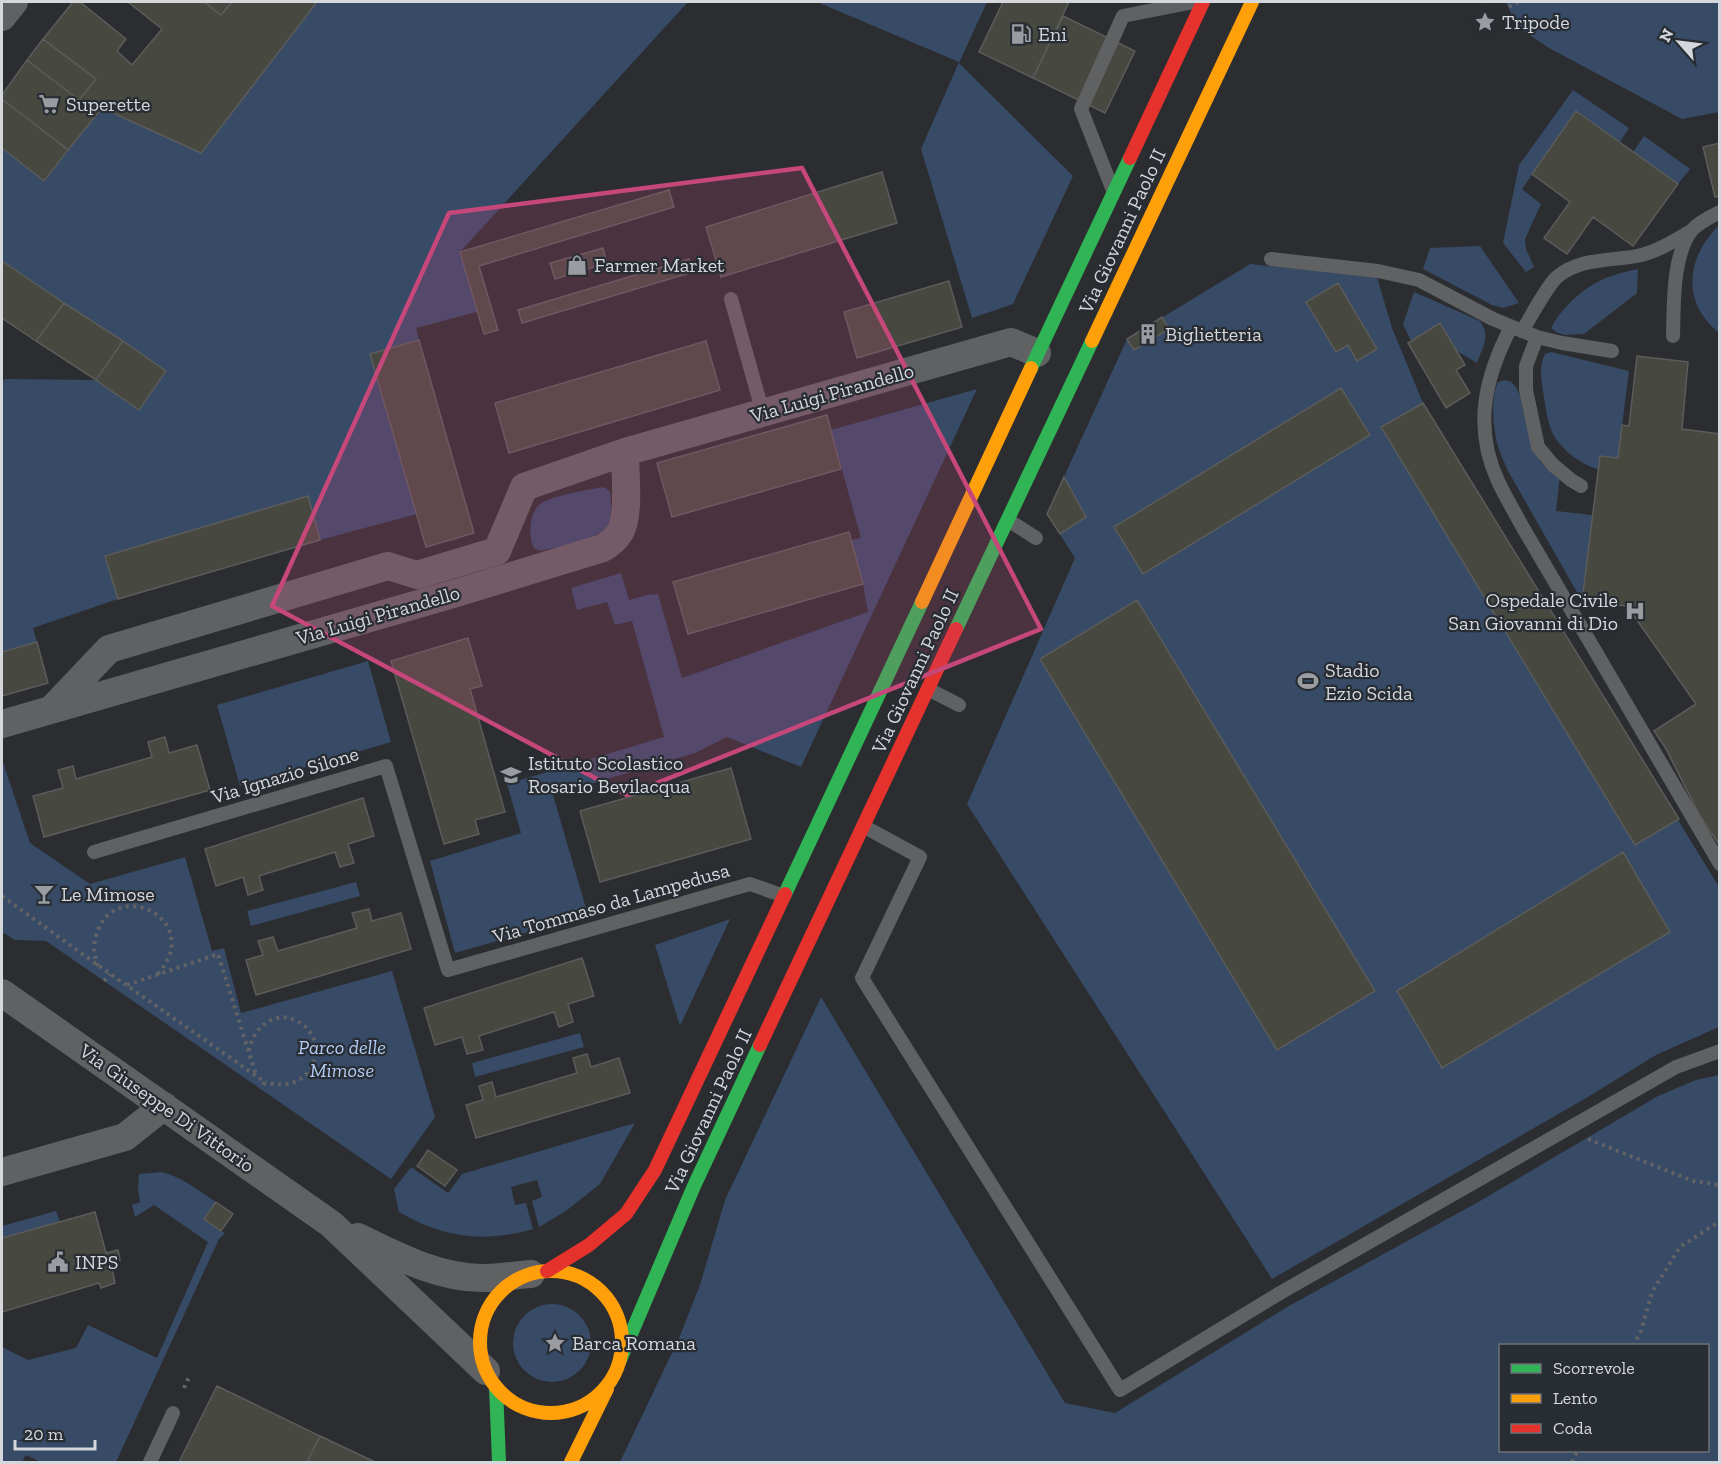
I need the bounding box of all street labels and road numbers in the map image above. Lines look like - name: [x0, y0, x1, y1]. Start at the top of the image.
- street label: Via Giovanni Paolo II: [1073, 145, 1171, 318]
- street label: Via Luigi Pirandello: [747, 358, 916, 428]
- street label: Via Luigi Pirandello: [293, 580, 462, 650]
- street label: Via Giovanni Paolo II: [866, 585, 964, 758]
- street label: Via Ignazio Silone: [207, 741, 362, 809]
- street label: Via Tommaso da Lampedusa: [489, 858, 732, 949]
- street label: Via Giovanni Paolo II: [659, 1025, 757, 1198]
- street label: Via Giuseppe Di Vittorio: [74, 1038, 259, 1178]

